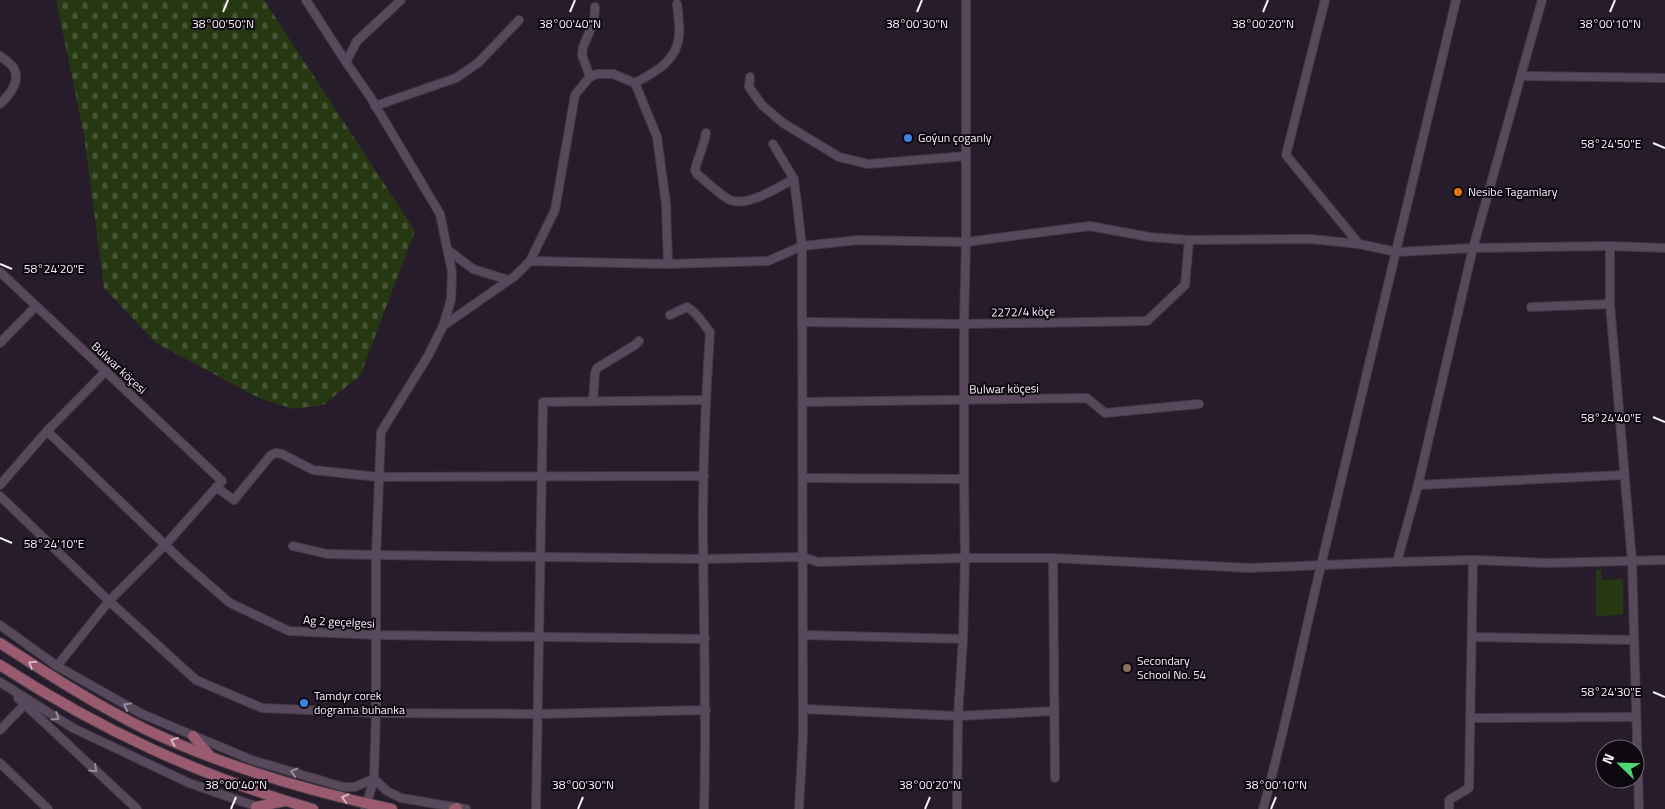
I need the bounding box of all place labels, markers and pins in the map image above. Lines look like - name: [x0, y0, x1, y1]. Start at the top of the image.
- place label: Goýun çoganly: [918, 128, 992, 147]
- marker: Goýun çoganly: [902, 132, 914, 144]
- place label: Nesibe Tagamlary: [1468, 182, 1558, 201]
- marker: Nesibe Tagamlary: [1452, 186, 1464, 198]
- place label: Secondary School No. 54: [1137, 651, 1207, 684]
- marker: Secondary School No. 54: [1121, 662, 1133, 674]
- place label: Tamdyr corek dograma buhanka: [314, 686, 405, 719]
- marker: Tamdyr corek dograma buhanka: [298, 697, 310, 709]

